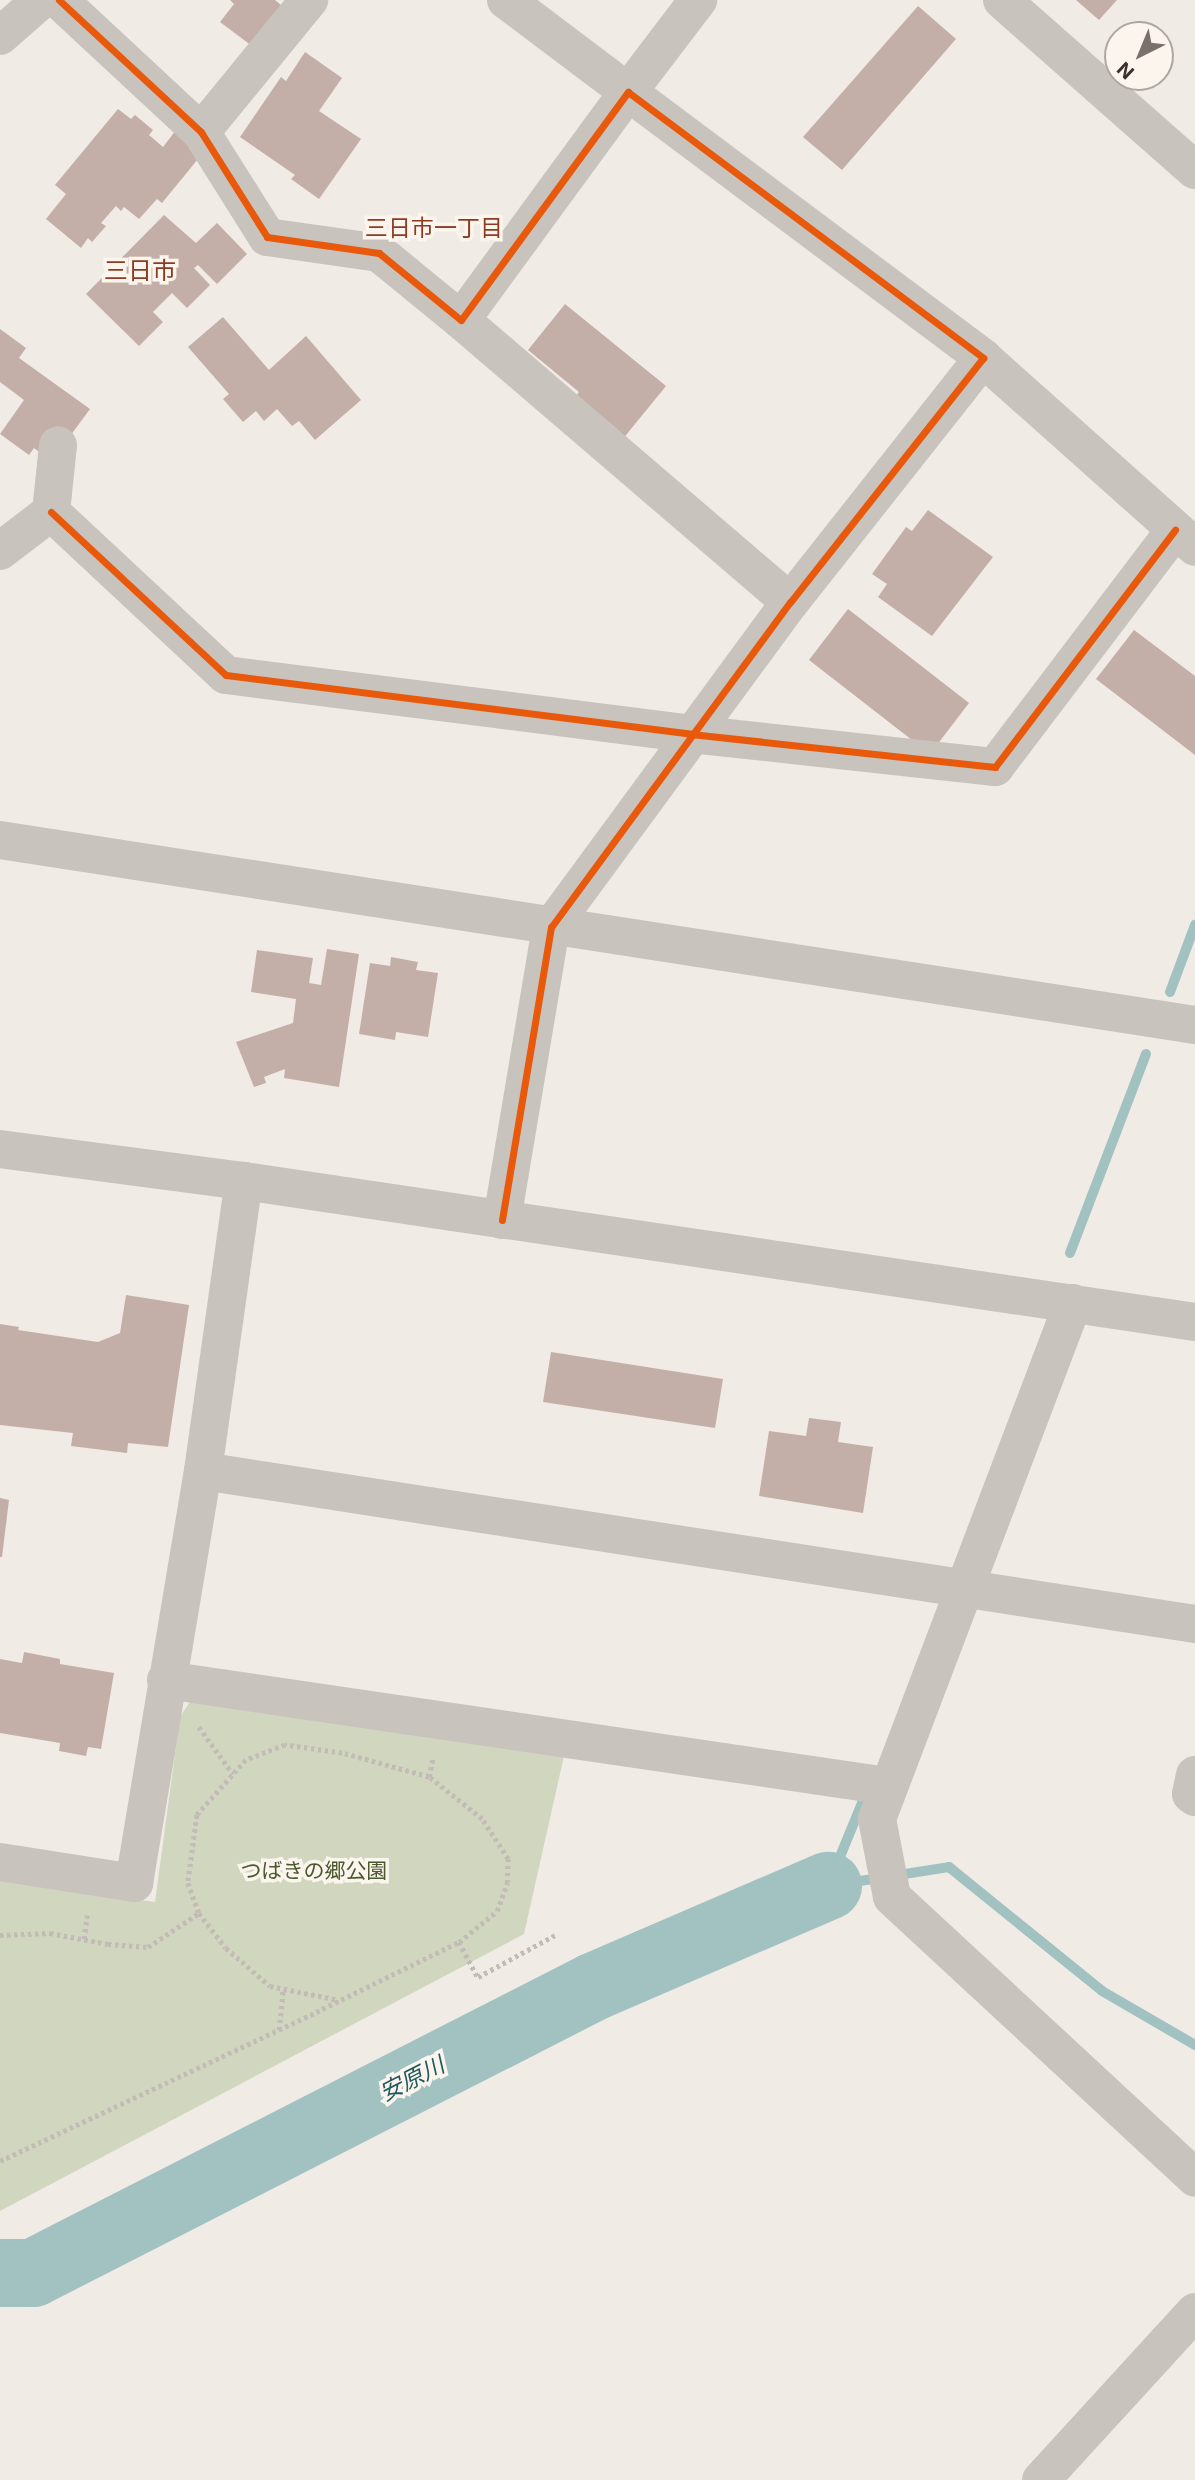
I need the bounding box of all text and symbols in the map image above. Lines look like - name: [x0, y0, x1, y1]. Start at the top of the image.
- north arrow: [1104, 21, 1174, 91]
- text: N: [1113, 57, 1139, 84]
- district label: 三日市一丁目: [365, 214, 503, 242]
- district label: 三日市: [104, 257, 176, 285]
- park label: つばきの郷公園: [241, 1858, 387, 1884]
- water label: 安原川: [375, 2051, 449, 2107]

